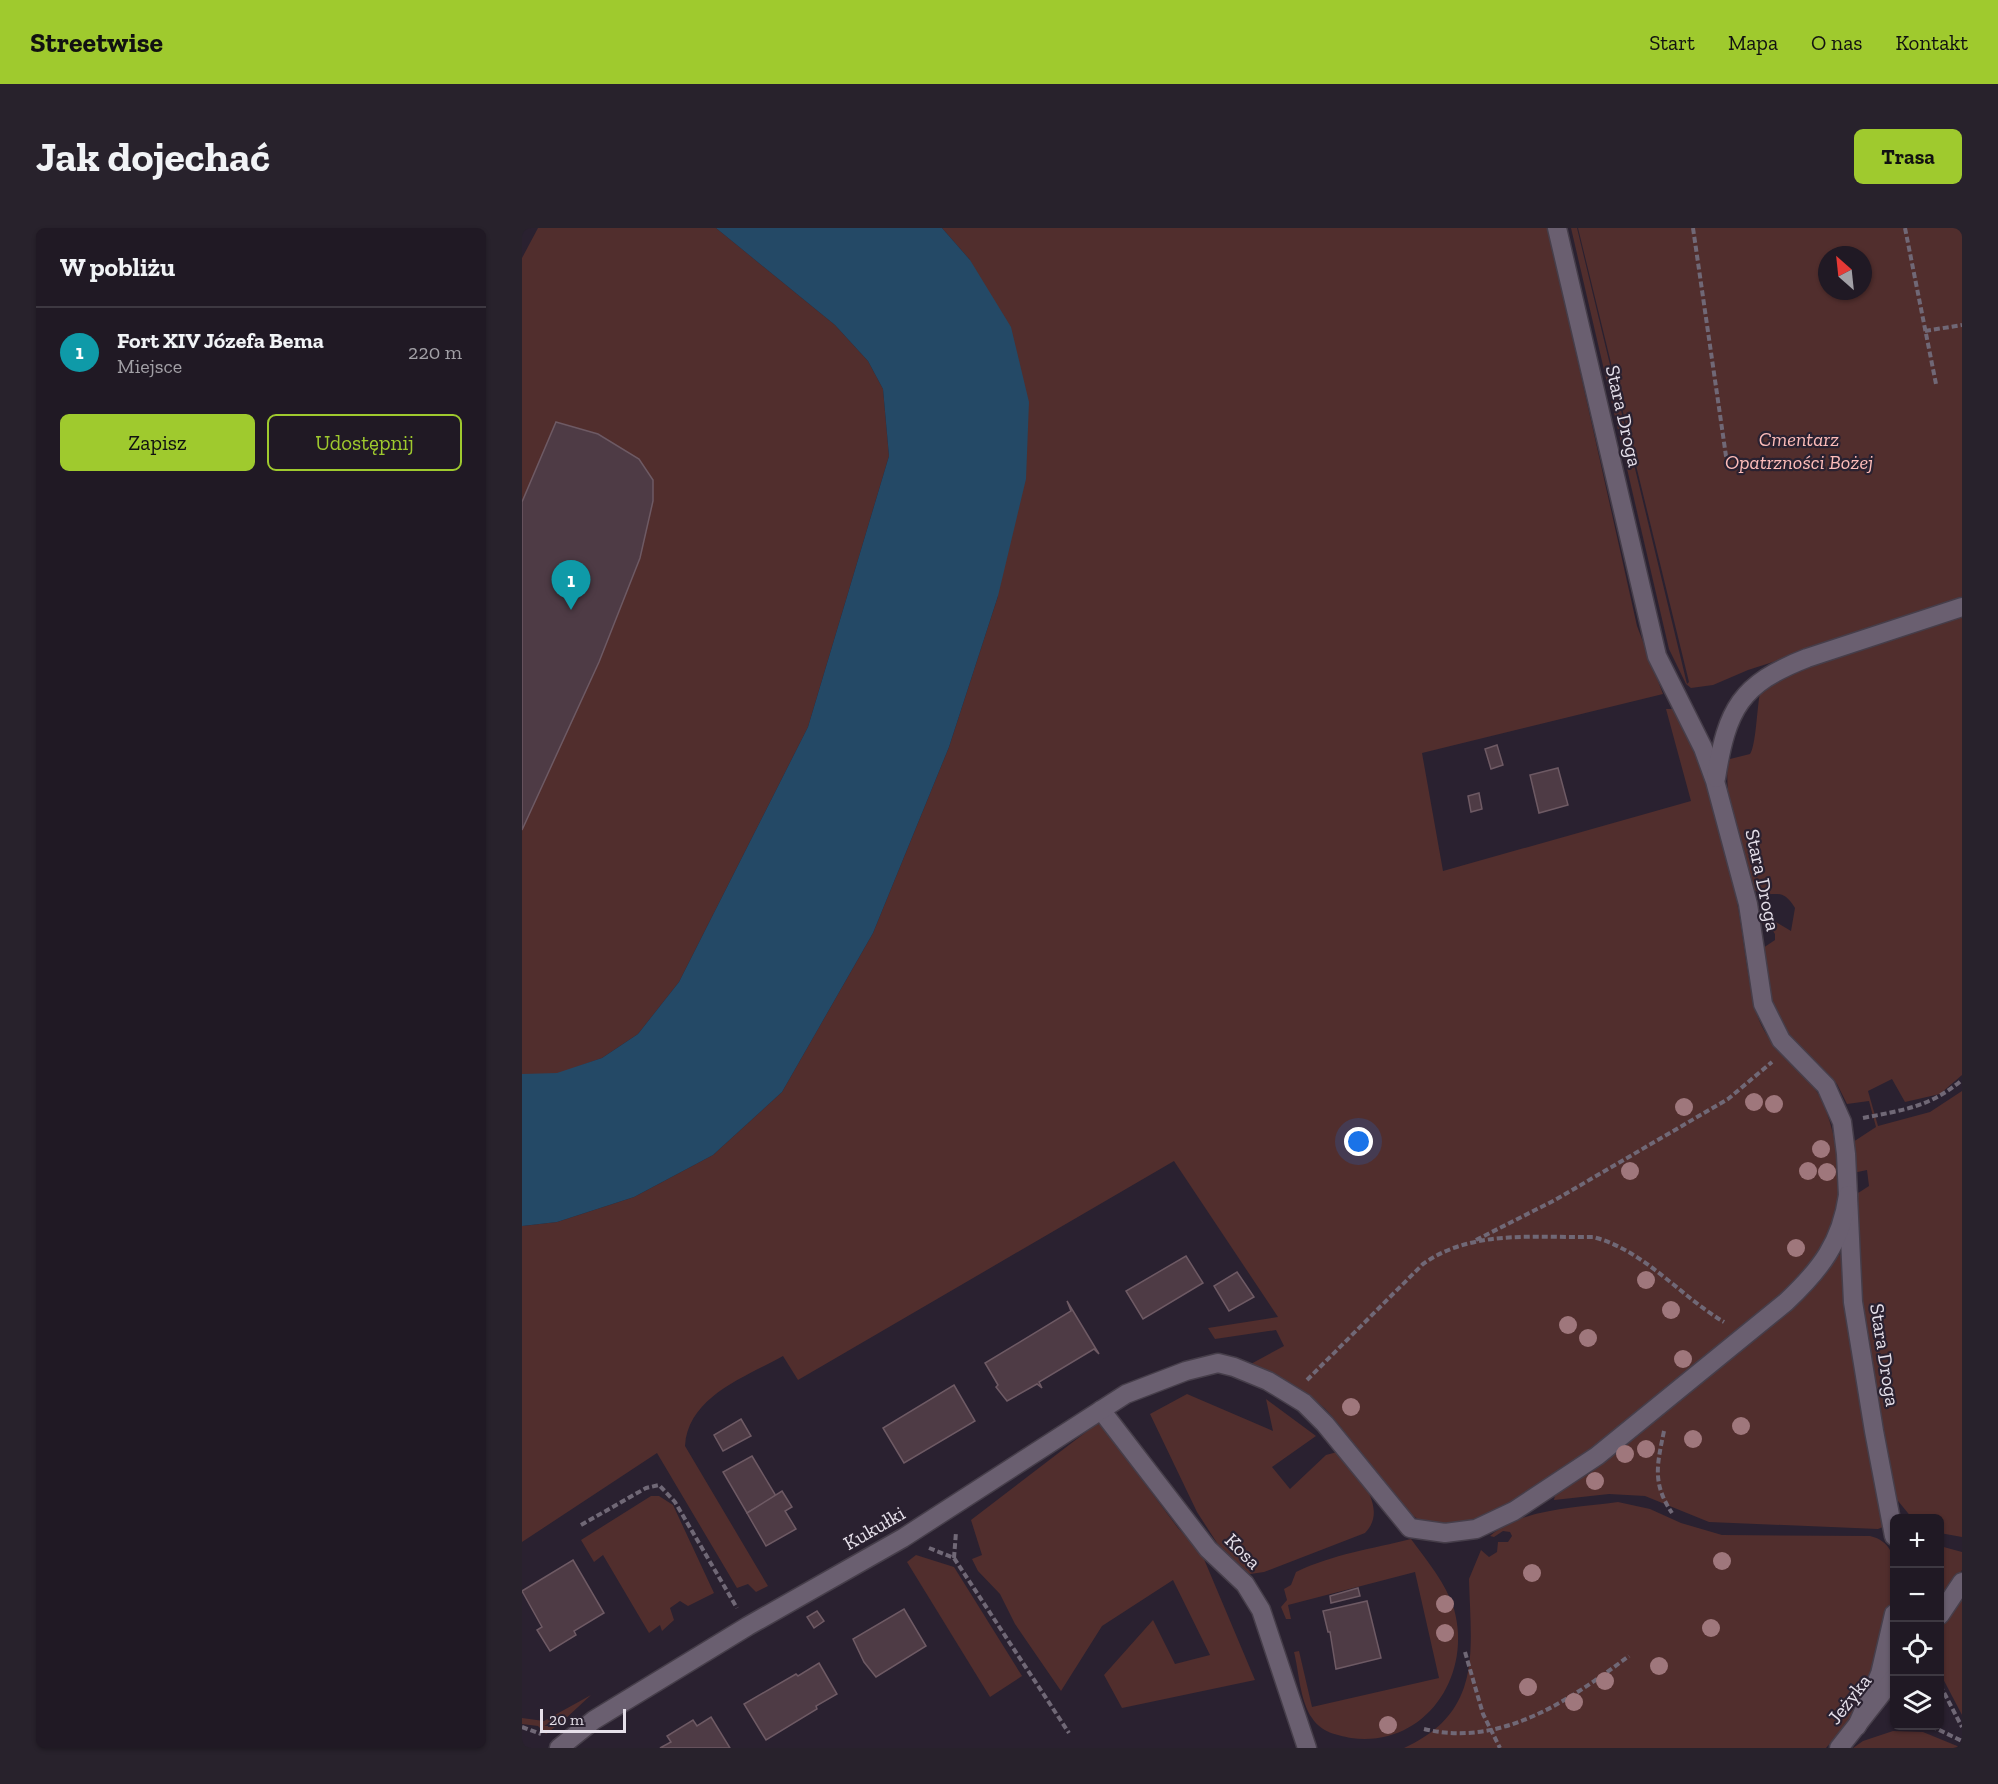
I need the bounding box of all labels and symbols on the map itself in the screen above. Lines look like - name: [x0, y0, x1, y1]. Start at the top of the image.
- north arrow: [1818, 246, 1872, 300]
- street label: Stara Droga: [1601, 363, 1647, 470]
- park label: Cmentarz Opatrzności Bożej: [1725, 427, 1873, 474]
- pin: 1: [551, 560, 590, 610]
- street label: Stara Droga: [1740, 827, 1786, 934]
- your location: [1344, 1127, 1373, 1156]
- street label: Stara Droga: [1865, 1302, 1905, 1408]
- street label: Kukułki: [839, 1501, 909, 1555]
- street label: Kosa: [1220, 1528, 1266, 1574]
- street label: Jeżyka: [1822, 1669, 1876, 1729]
- scale bar: [540, 1706, 626, 1734]

